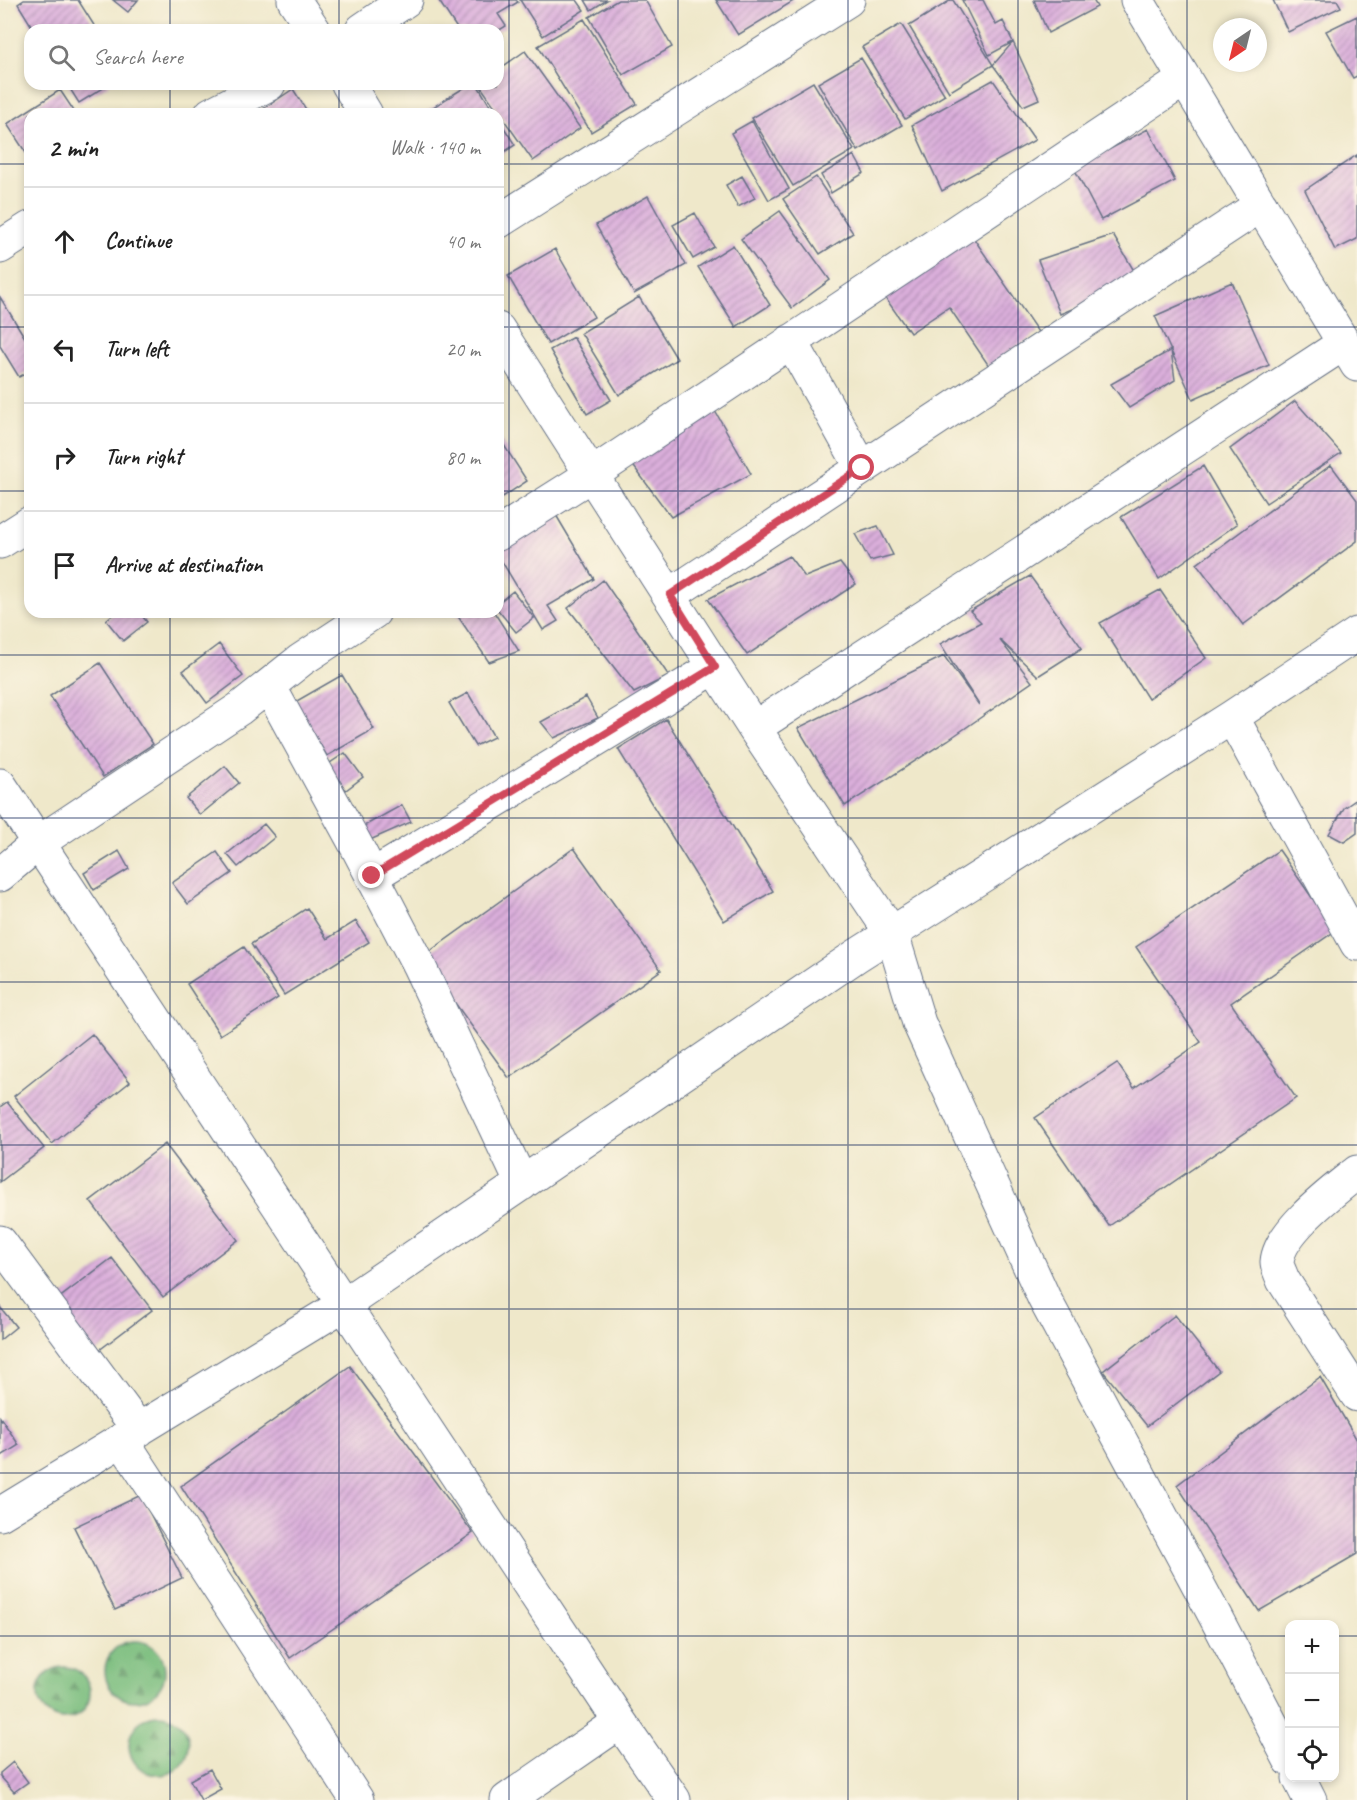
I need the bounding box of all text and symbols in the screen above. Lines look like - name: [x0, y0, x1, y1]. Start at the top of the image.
- north arrow: [1213, 18, 1267, 72]
- search box: [24, 24, 504, 90]
- icon: search: [45, 41, 78, 74]
- text: Search here: [93, 43, 183, 71]
- text: 2 min: [48, 131, 98, 164]
- text: Walk · 140 m: [390, 135, 480, 160]
- icon: ahead: [48, 225, 81, 258]
- text: Continue: [105, 227, 171, 255]
- text: 40 m: [446, 229, 480, 254]
- icon: left: [48, 333, 81, 366]
- text: Turn left: [105, 335, 169, 363]
- text: 20 m: [446, 337, 480, 362]
- icon: right: [48, 441, 81, 474]
- text: Turn right: [105, 443, 182, 471]
- text: 80 m: [446, 445, 480, 470]
- route start: [848, 454, 874, 480]
- icon: arrive: [48, 549, 81, 582]
- text: Arrive at destination: [105, 551, 262, 579]
- route end: [358, 862, 384, 888]
- map controls: [1285, 1620, 1339, 1782]
- button: +: [1285, 1620, 1339, 1674]
- button: −: [1285, 1674, 1339, 1728]
- button: locate: [1285, 1728, 1339, 1782]

